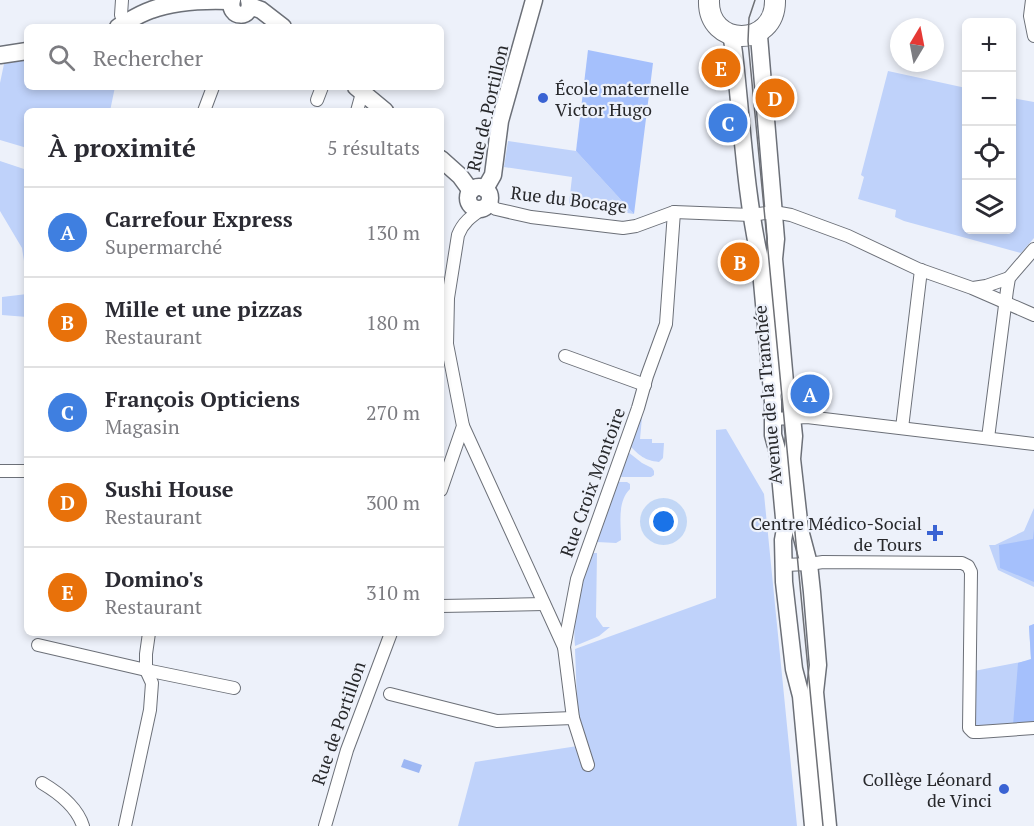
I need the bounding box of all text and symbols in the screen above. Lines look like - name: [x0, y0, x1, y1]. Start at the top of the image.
- north arrow: [890, 18, 944, 72]
- map controls: [962, 18, 1016, 234]
- button: +: [962, 18, 1016, 72]
- search box: [24, 24, 444, 90]
- icon: search: [45, 41, 78, 74]
- street label: Rue de Portillon: [461, 42, 513, 174]
- text: Rechercher: [93, 43, 203, 72]
- pin: E: [702, 46, 740, 90]
- button: −: [962, 72, 1016, 126]
- place label: École maternelle Victor Hugo: [555, 76, 689, 121]
- pin: D: [756, 76, 794, 120]
- marker: École maternelle Victor Hugo: [536, 91, 550, 105]
- pin: C: [708, 100, 748, 146]
- button: locate: [962, 126, 1016, 180]
- text: À proximité: [48, 130, 196, 164]
- text: 5 résultats: [327, 134, 420, 161]
- street label: Rue du Bocage: [509, 180, 629, 218]
- button: layers: [962, 180, 1016, 234]
- text: Carrefour Express: [105, 204, 293, 233]
- text: A: [60, 219, 75, 246]
- text: 130 m: [366, 219, 420, 246]
- text: Supermarché: [105, 233, 222, 260]
- pin: B: [720, 240, 760, 284]
- text: Mille et une pizzas: [105, 294, 302, 323]
- street label: Avenue de la Tranchée: [747, 304, 787, 486]
- text: B: [61, 309, 74, 336]
- text: 180 m: [366, 309, 420, 336]
- text: Restaurant: [105, 323, 202, 350]
- pin: A: [790, 372, 830, 416]
- text: François Opticiens: [105, 384, 300, 413]
- text: C: [61, 399, 74, 426]
- text: 270 m: [366, 399, 420, 426]
- street label: Rue Croix Montoire: [554, 404, 630, 560]
- text: Magasin: [105, 413, 180, 440]
- text: Sushi House: [105, 474, 234, 503]
- text: D: [60, 489, 75, 516]
- text: 300 m: [366, 489, 420, 516]
- text: Restaurant: [105, 503, 202, 530]
- your location: [649, 507, 678, 536]
- place label: Centre Médico-Social de Tours: [750, 511, 922, 556]
- marker: Centre Médico-Social de Tours: [926, 524, 944, 542]
- text: Domino's: [105, 564, 203, 593]
- text: E: [61, 579, 74, 606]
- text: 310 m: [366, 579, 420, 606]
- text: Restaurant: [105, 593, 202, 620]
- street label: Rue de Portillon: [306, 658, 370, 788]
- place label: Collège Léonard de Vinci: [863, 767, 992, 812]
- marker: Collège Léonard de Vinci: [997, 782, 1011, 796]

